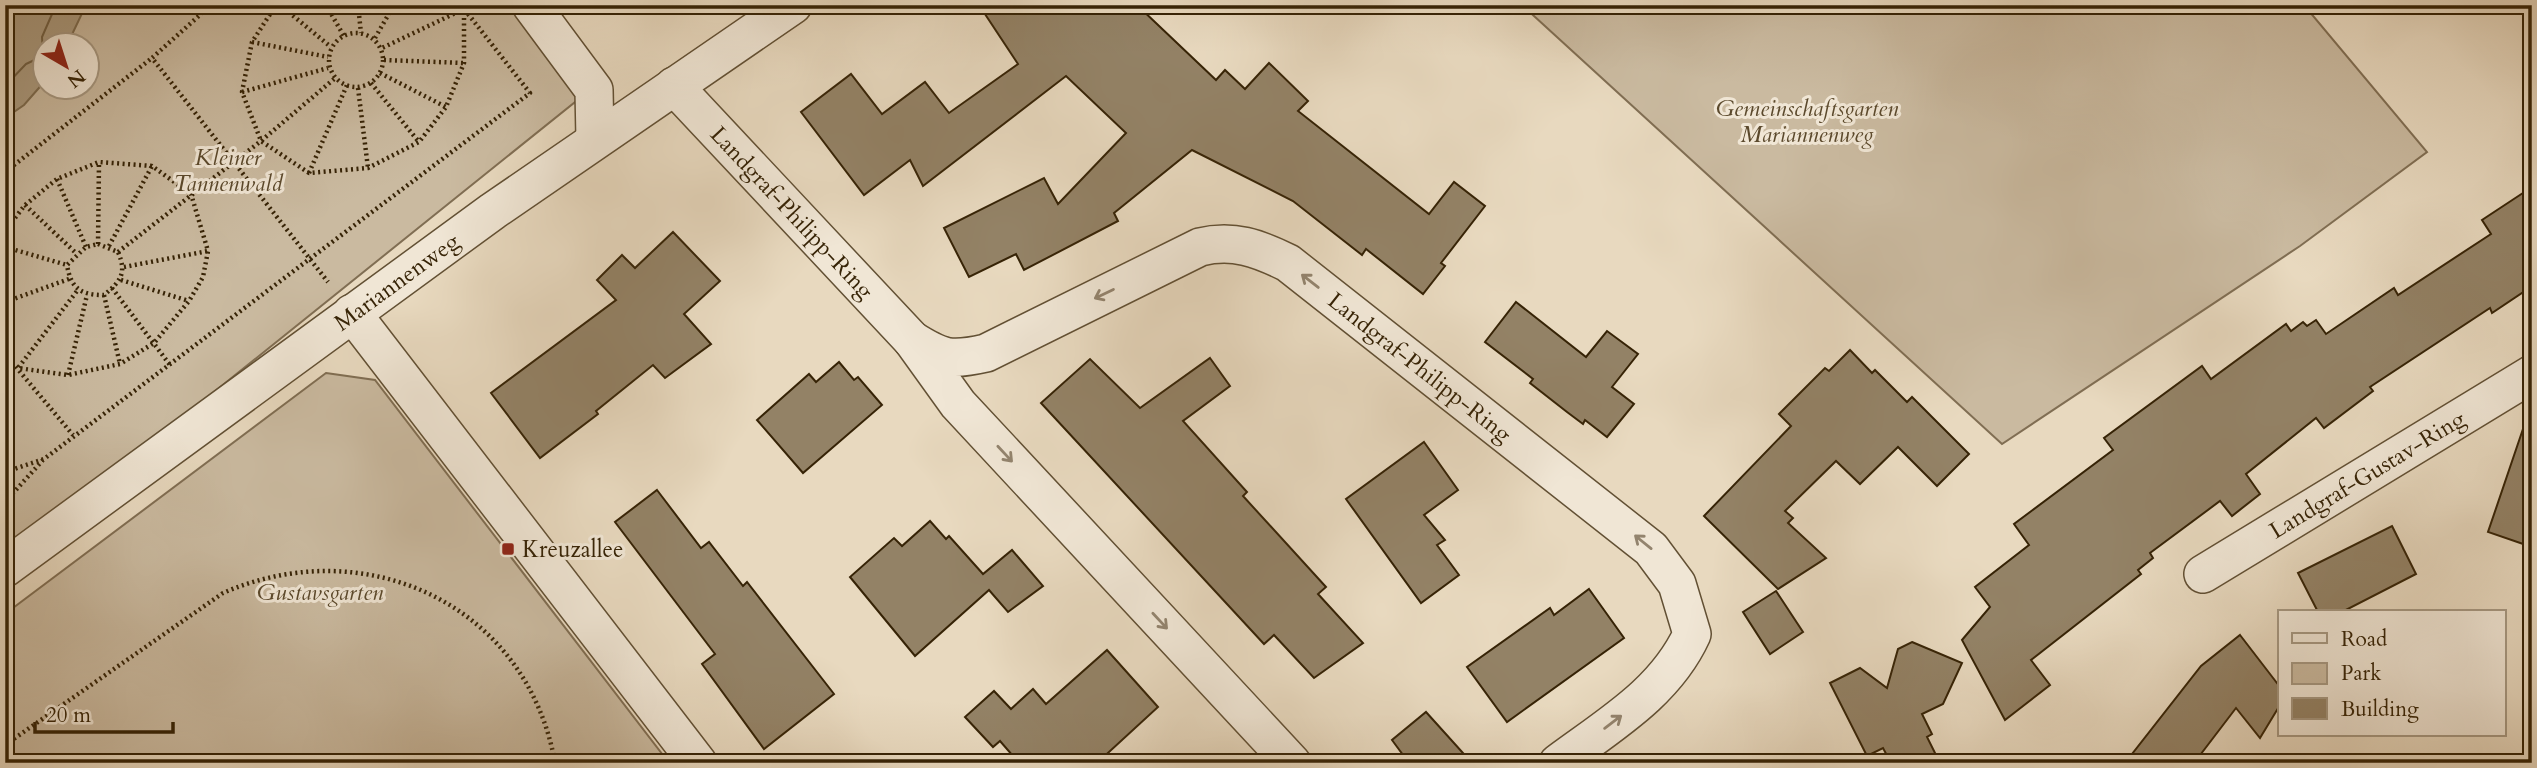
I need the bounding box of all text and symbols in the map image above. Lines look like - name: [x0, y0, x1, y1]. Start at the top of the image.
- north arrow: [32, 32, 102, 102]
- text: N: [61, 63, 91, 94]
- park label: Gemeinschaftsgarten Mariannenweg: [1716, 93, 1899, 150]
- street label: Landgraf-Philipp-Ring: [704, 119, 881, 305]
- park label: Kleiner Tannenwald: [173, 142, 283, 199]
- street label: Mariannenweg: [328, 225, 465, 338]
- one-way arrow: [1301, 273, 1320, 288]
- street label: Landgraf-Philipp-Ring: [1322, 285, 1518, 449]
- one-way arrow: [1094, 288, 1115, 302]
- street label: Landgraf-Gustav-Ring: [2263, 403, 2471, 546]
- one-way arrow: [997, 445, 1013, 463]
- place label: Kreuzallee: [522, 534, 623, 565]
- one-way arrow: [1634, 535, 1652, 550]
- marker: Kreuzallee: [500, 541, 516, 557]
- park label: Gustavsgarten: [257, 577, 384, 608]
- legend: [2278, 610, 2506, 736]
- one-way arrow: [1151, 612, 1168, 629]
- text: Road: [2341, 625, 2387, 654]
- text: Park: [2341, 659, 2382, 688]
- scale bar: [35, 691, 173, 735]
- text: Building: [2341, 695, 2419, 724]
- text: 20 m: [46, 701, 91, 730]
- one-way arrow: [1603, 715, 1622, 729]

